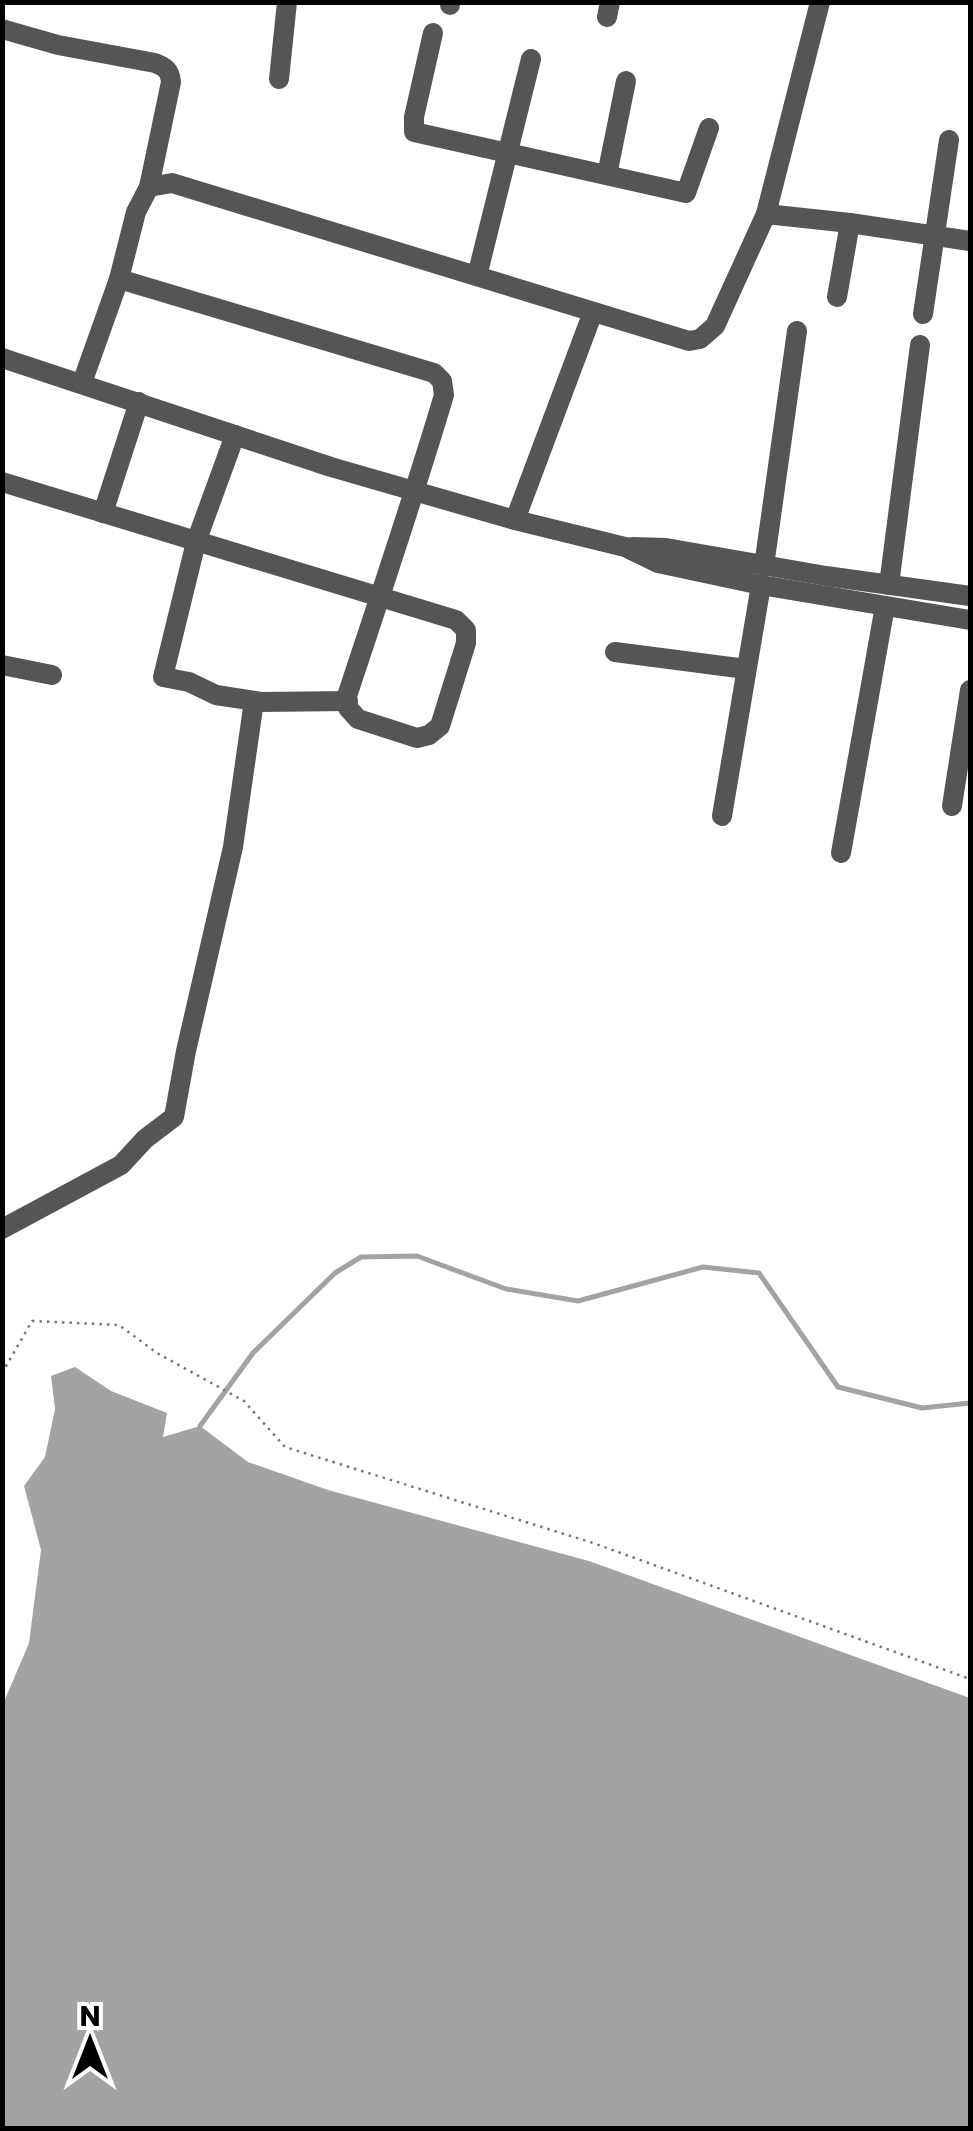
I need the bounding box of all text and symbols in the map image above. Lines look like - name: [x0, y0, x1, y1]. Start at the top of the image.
- north arrow: [40, 1991, 140, 2091]
- text: N: [79, 1997, 101, 2036]

